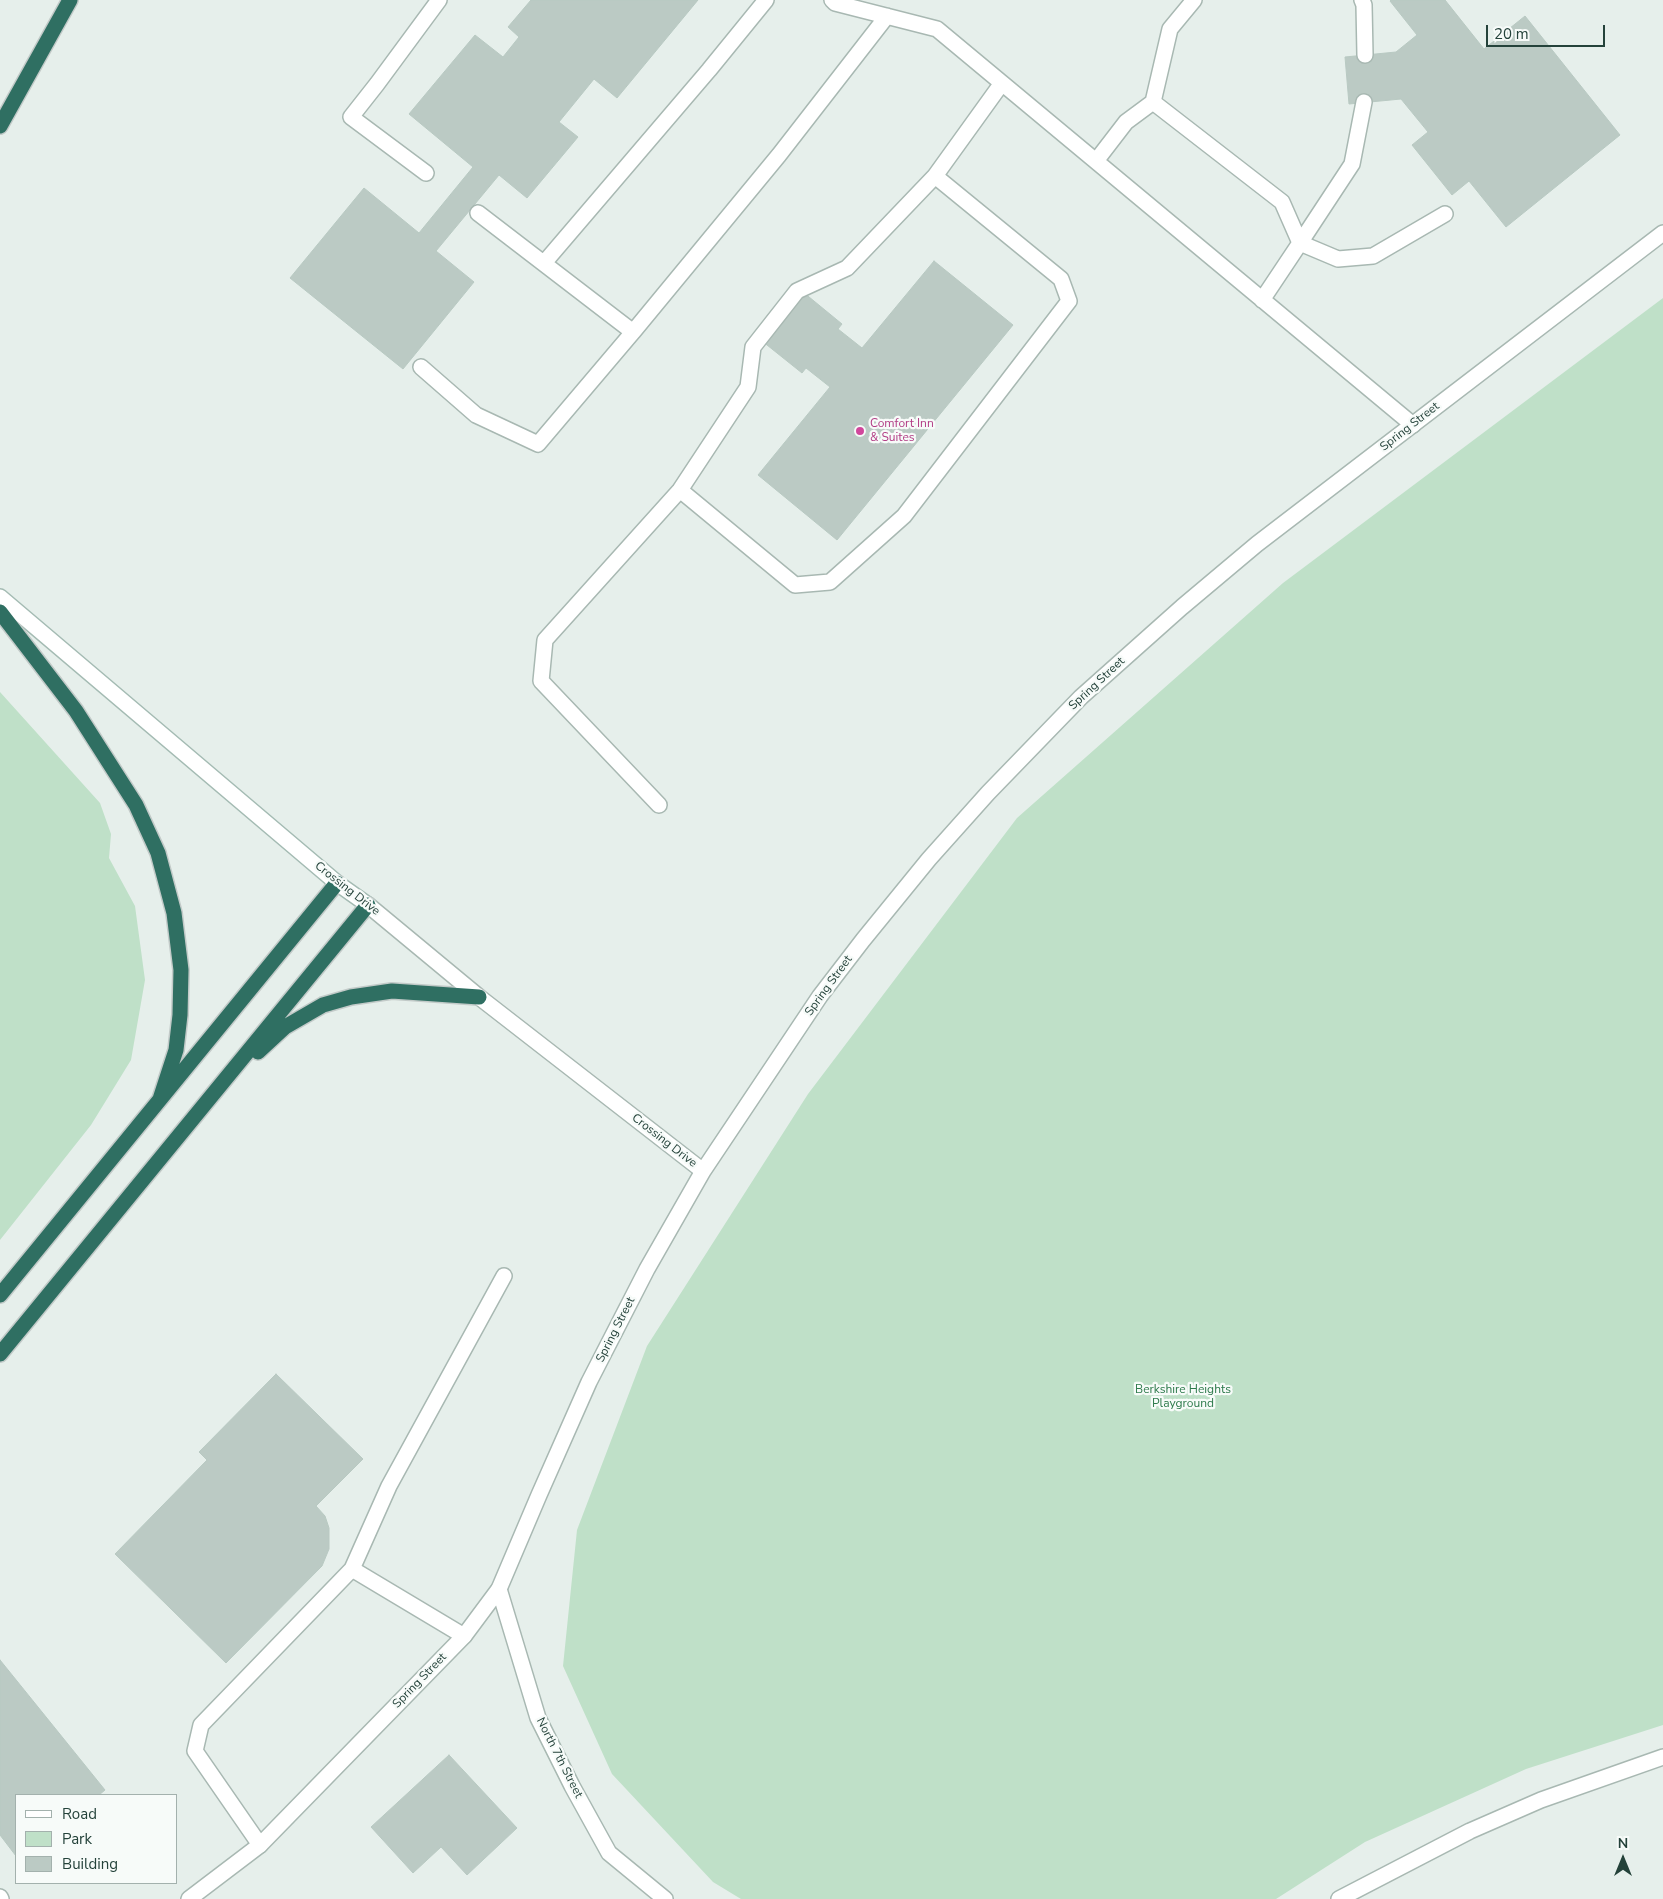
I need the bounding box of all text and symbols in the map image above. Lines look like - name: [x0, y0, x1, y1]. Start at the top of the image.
- scale bar: [1488, 15, 1607, 47]
- text: 20 m: [1494, 24, 1529, 44]
- street label: Spring Street: [1378, 399, 1442, 455]
- place label: Comfort Inn & Suites: [870, 417, 934, 445]
- marker: Comfort Inn & Suites: [854, 425, 866, 437]
- street label: Spring Street: [1066, 654, 1128, 714]
- street label: Crossing Drive: [312, 859, 382, 919]
- street label: Spring Street: [802, 953, 856, 1019]
- street label: Crossing Drive: [629, 1111, 699, 1171]
- street label: Spring Street: [593, 1295, 639, 1365]
- park label: Berkshire Heights Playground: [1135, 1383, 1231, 1411]
- street label: Spring Street: [390, 1650, 450, 1712]
- street label: North 7th Street: [533, 1715, 585, 1801]
- legend: [15, 1794, 178, 1884]
- text: Road: [62, 1804, 97, 1824]
- text: Park: [62, 1829, 92, 1849]
- north arrow: [1598, 1834, 1648, 1884]
- text: N: [1618, 1834, 1628, 1853]
- text: Building: [62, 1854, 118, 1874]

